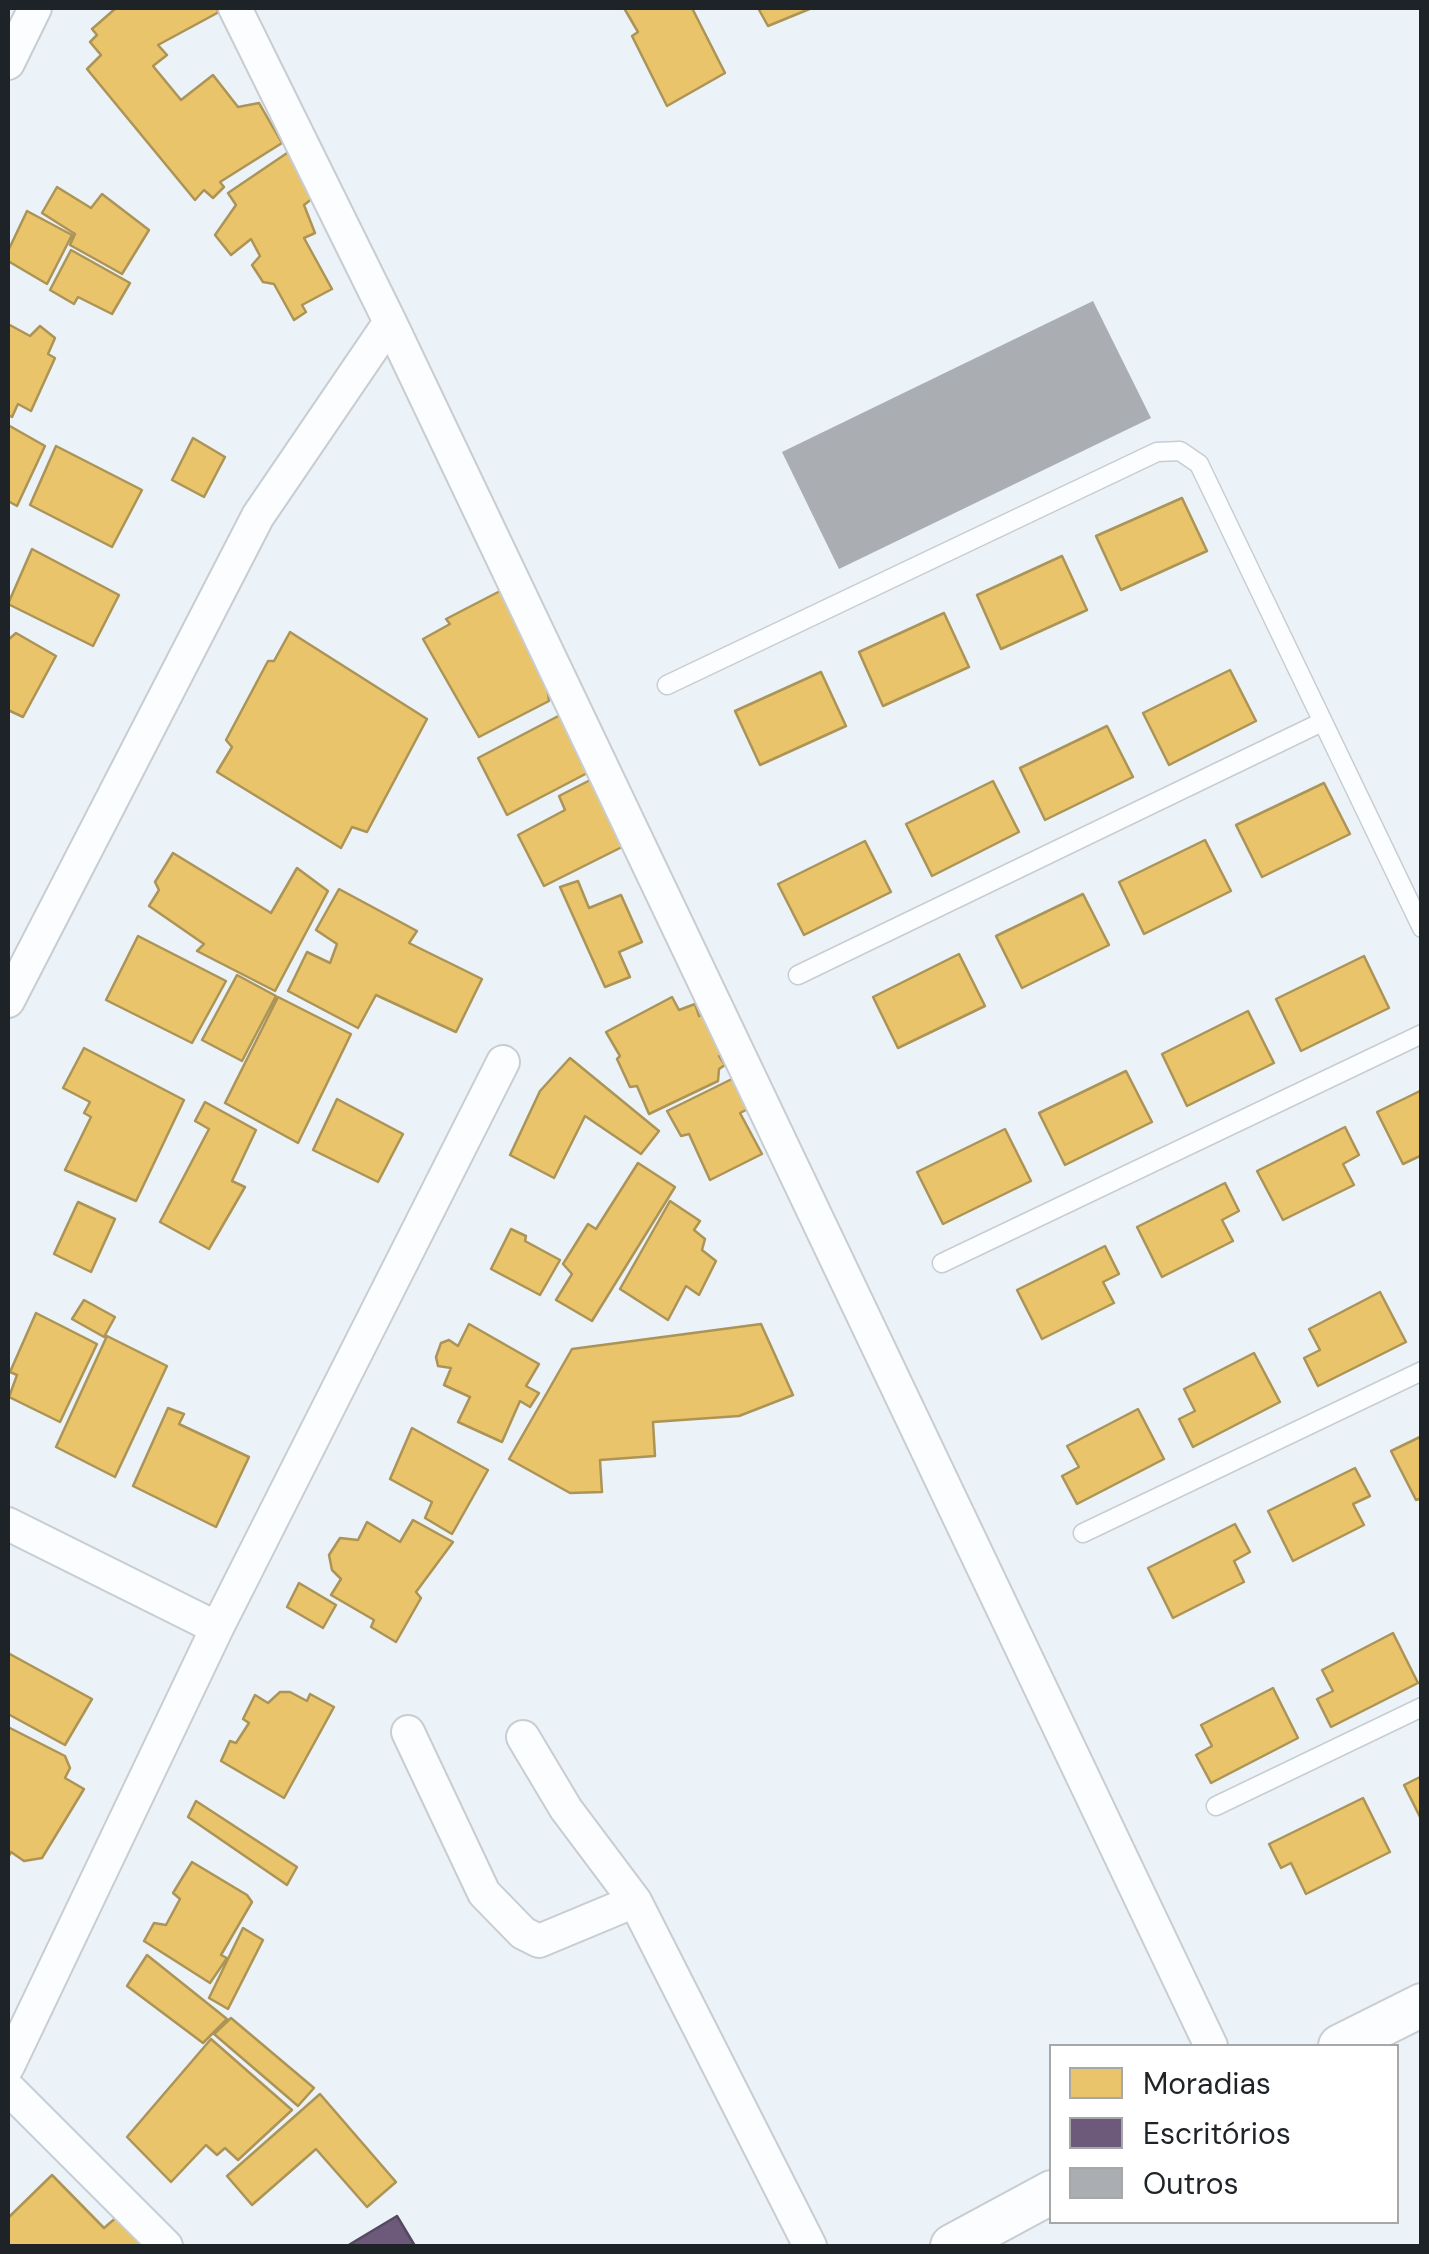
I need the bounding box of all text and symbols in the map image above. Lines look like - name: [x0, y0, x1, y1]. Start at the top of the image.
- legend: [1049, 2044, 1399, 2224]
- text: Moradias: [1143, 2064, 1271, 2103]
- text: Escritórios: [1143, 2114, 1291, 2153]
- text: Outros: [1143, 2164, 1239, 2203]

